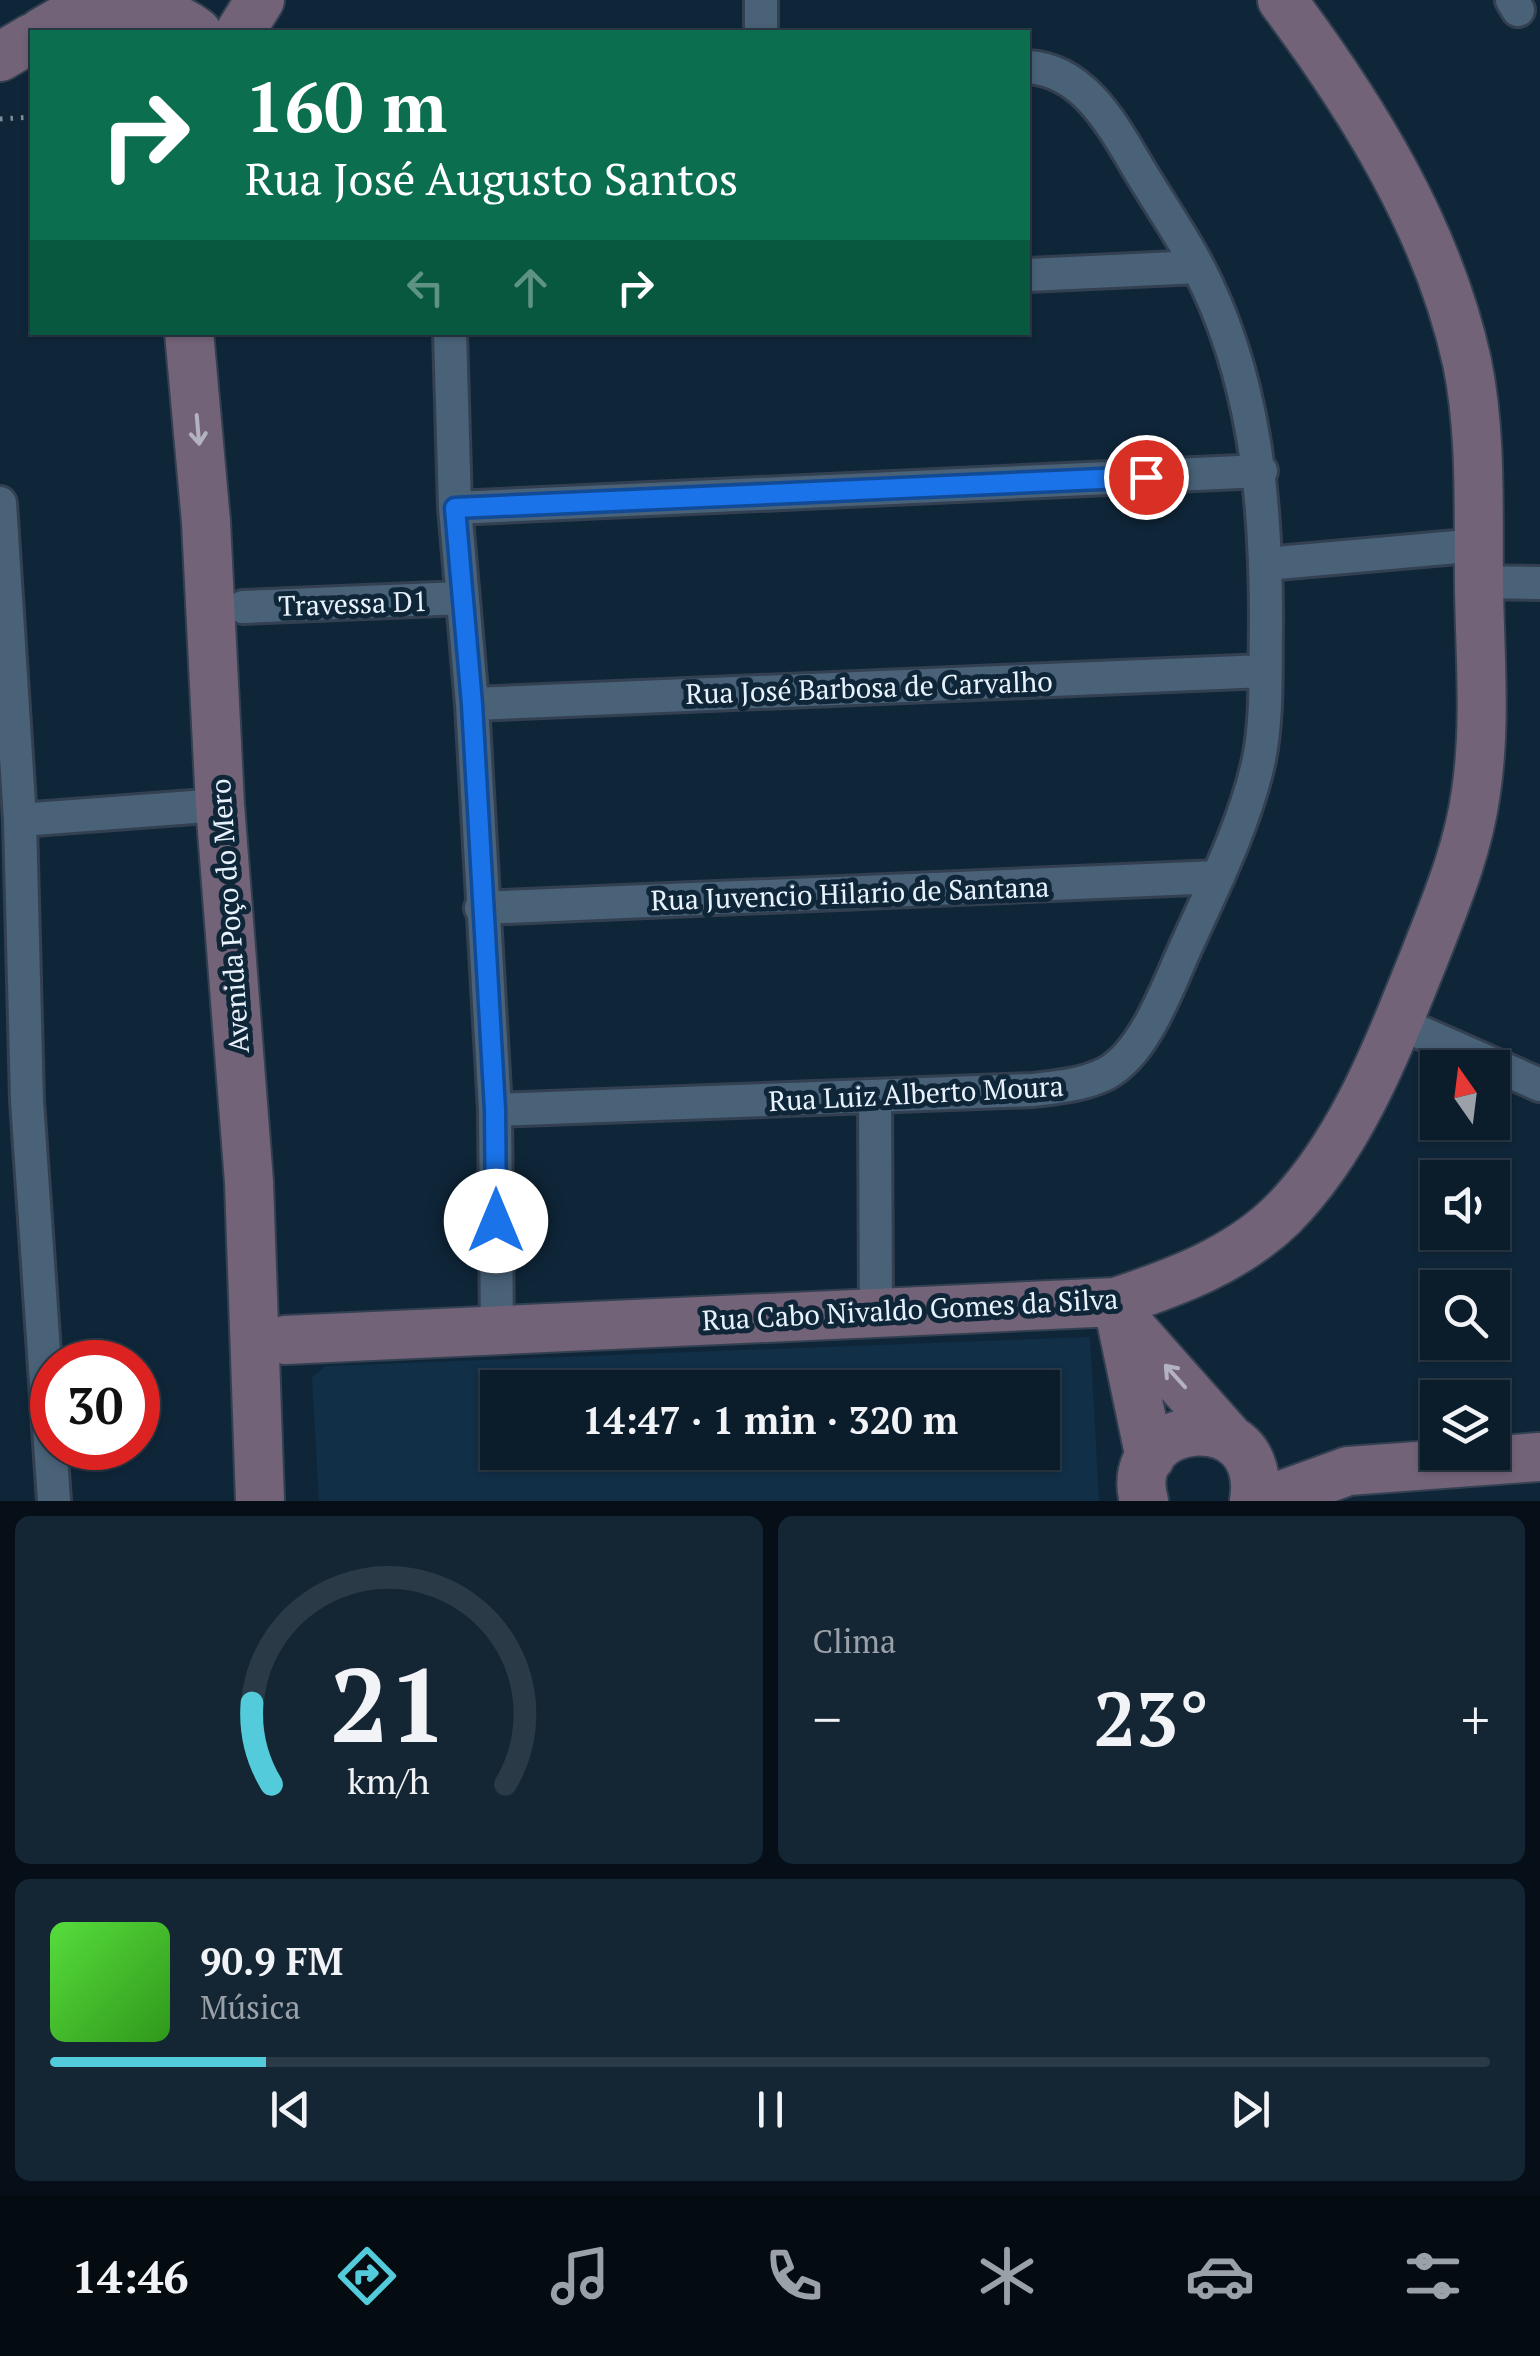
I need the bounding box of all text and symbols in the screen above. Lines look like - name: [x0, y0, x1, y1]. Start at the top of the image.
- text: 160 m: [245, 59, 447, 152]
- icon: right: [80, 70, 210, 200]
- text: Rua José Augusto Santos: [245, 148, 738, 208]
- icon: left: [398, 260, 453, 315]
- icon: ahead: [503, 260, 558, 315]
- icon: right: [608, 260, 663, 315]
- one-way arrow: [188, 413, 207, 445]
- pin: [1104, 435, 1189, 520]
- icon: arrive: [1119, 450, 1174, 505]
- street label: Travessa D1: [278, 582, 428, 624]
- street label: Rua José Barbosa de Carvalho: [685, 662, 1053, 712]
- street label: Avenida Poço do Mero: [201, 778, 257, 1054]
- street label: Rua Juvencio Hilario de Santana: [650, 868, 1050, 918]
- north arrow: [1420, 1050, 1510, 1140]
- map controls: [1420, 1050, 1510, 1470]
- street label: Rua Luiz Alberto Moura: [767, 1067, 1065, 1119]
- button: sound: [1420, 1160, 1510, 1250]
- position arrow: [444, 1169, 548, 1273]
- button: search: [1420, 1270, 1510, 1360]
- street label: Rua Cabo Nivaldo Gomes da Silva: [701, 1280, 1119, 1338]
- speed limit sign: 30: [30, 1340, 160, 1470]
- one-way arrow: [1164, 1364, 1186, 1390]
- button: layers: [1420, 1380, 1510, 1470]
- text: 14:47 · 1 min · 320 m: [582, 1395, 958, 1445]
- text: Clima: [813, 1620, 896, 1662]
- text: 21: [330, 1634, 448, 1772]
- text: 23°: [1093, 1668, 1209, 1767]
- text: −: [813, 1682, 842, 1755]
- text: +: [1461, 1682, 1490, 1755]
- text: km/h: [347, 1757, 430, 1804]
- text: 90.9 FM: [200, 1936, 343, 1986]
- text: Música: [200, 1986, 301, 2028]
- icon: previous: [263, 2082, 318, 2137]
- icon: pause: [743, 2082, 798, 2137]
- icon: next: [1223, 2082, 1278, 2137]
- icon: directions: [332, 2241, 402, 2311]
- icon: music: [545, 2241, 615, 2311]
- icon: phone: [759, 2241, 829, 2311]
- icon: climate: [972, 2241, 1042, 2311]
- icon: car: [1185, 2241, 1255, 2311]
- icon: filters: [1398, 2241, 1468, 2311]
- text: 14:46: [72, 2246, 189, 2306]

